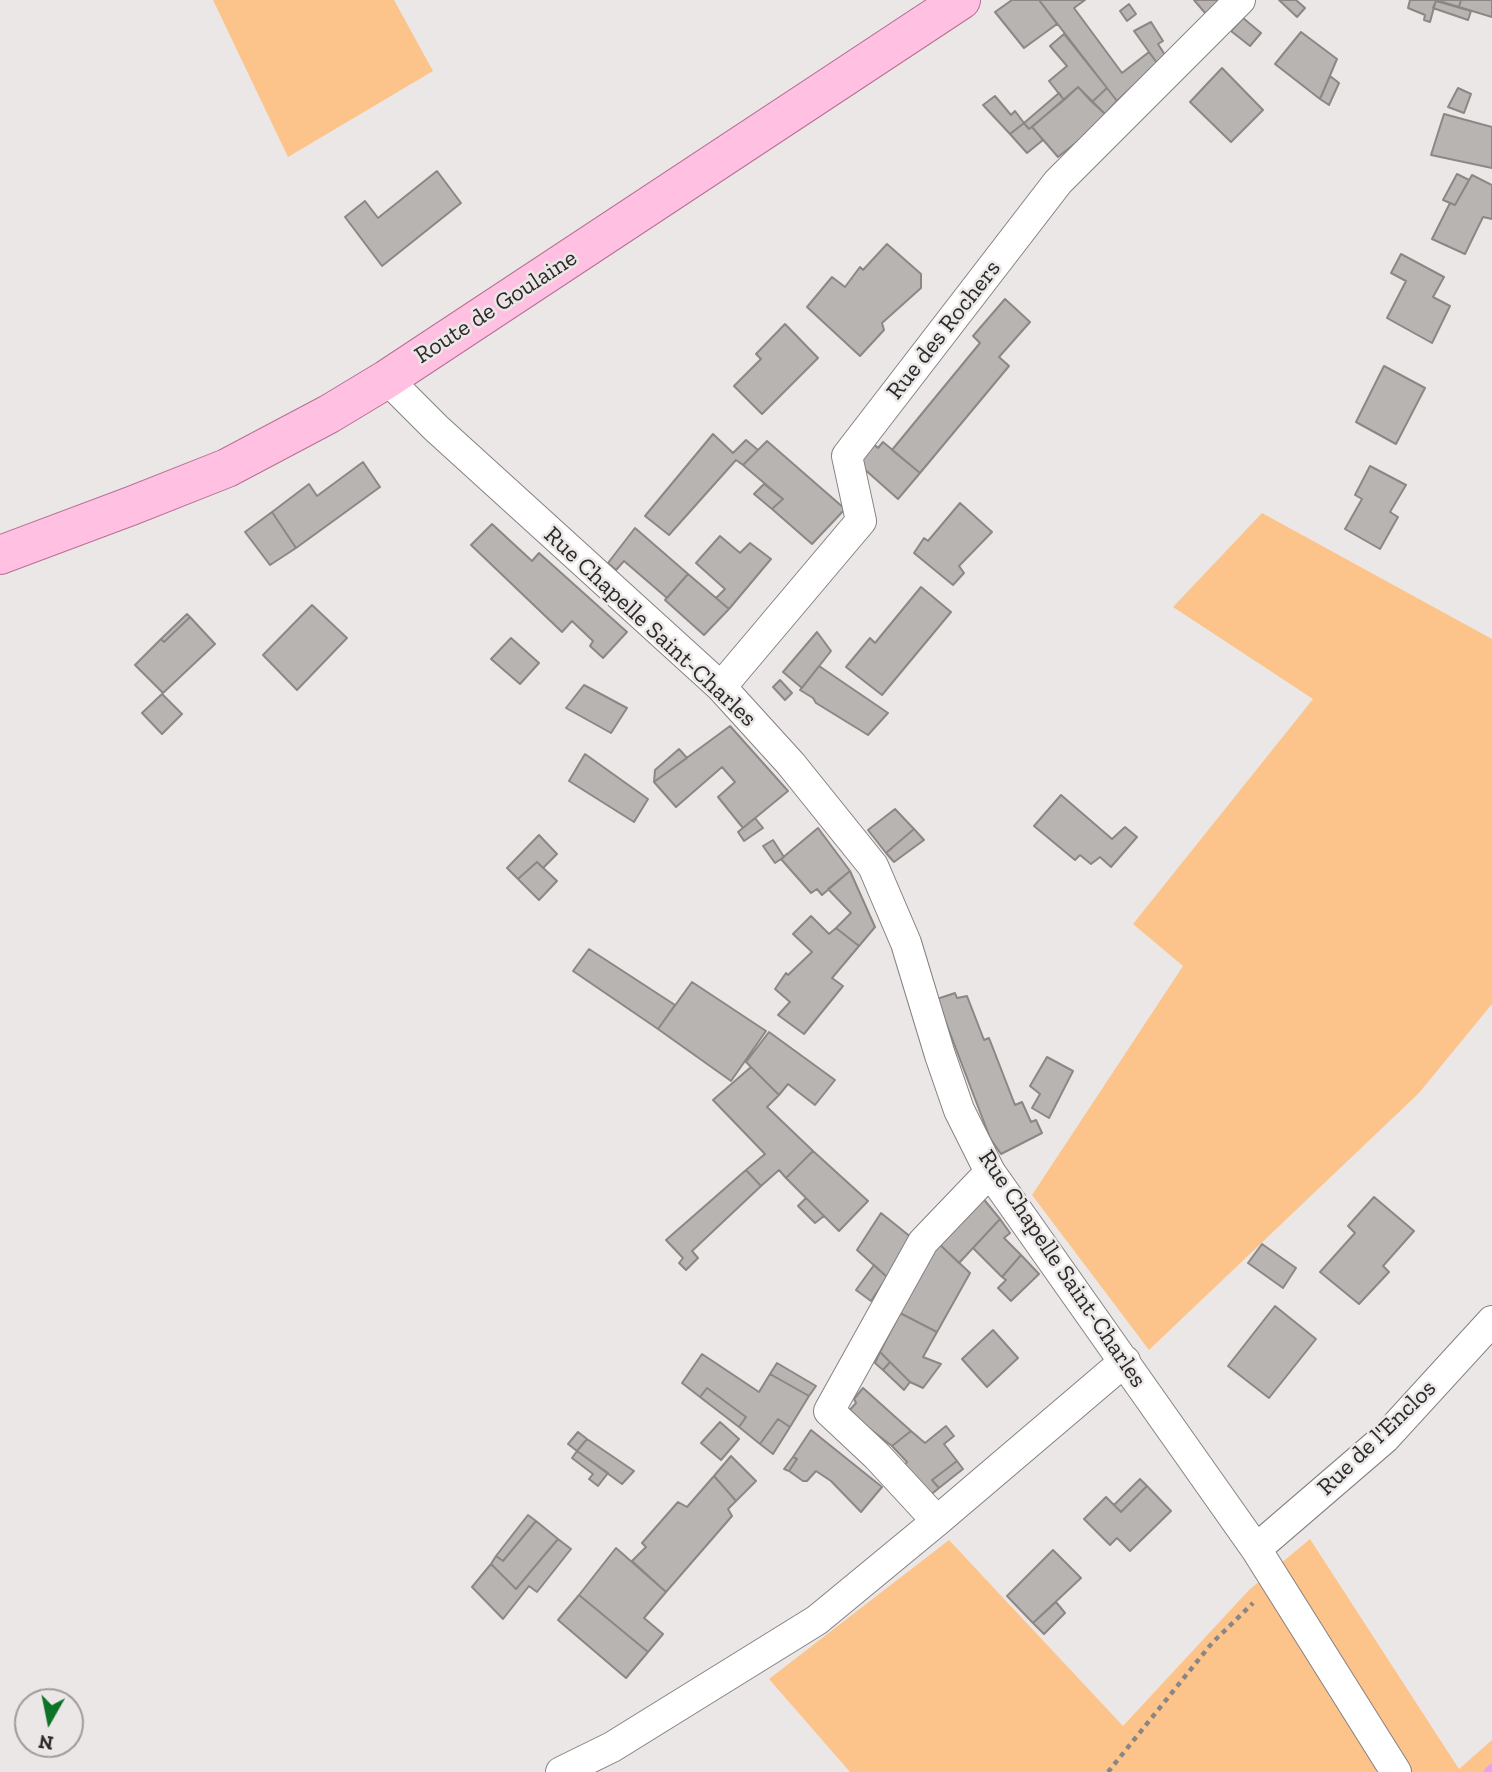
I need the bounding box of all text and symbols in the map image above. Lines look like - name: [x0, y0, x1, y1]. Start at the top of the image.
- street label: Route de Goulaine: [409, 244, 583, 370]
- street label: Rue des Rochers: [881, 255, 1007, 405]
- street label: Rue Chapelle Saint-Charles: [538, 521, 762, 733]
- street label: Rue Chapelle Saint-Charles: [972, 1145, 1152, 1393]
- street label: Rue de l'Enclos: [1312, 1374, 1442, 1502]
- north arrow: [14, 1688, 84, 1758]
- text: N: [37, 1730, 55, 1755]

